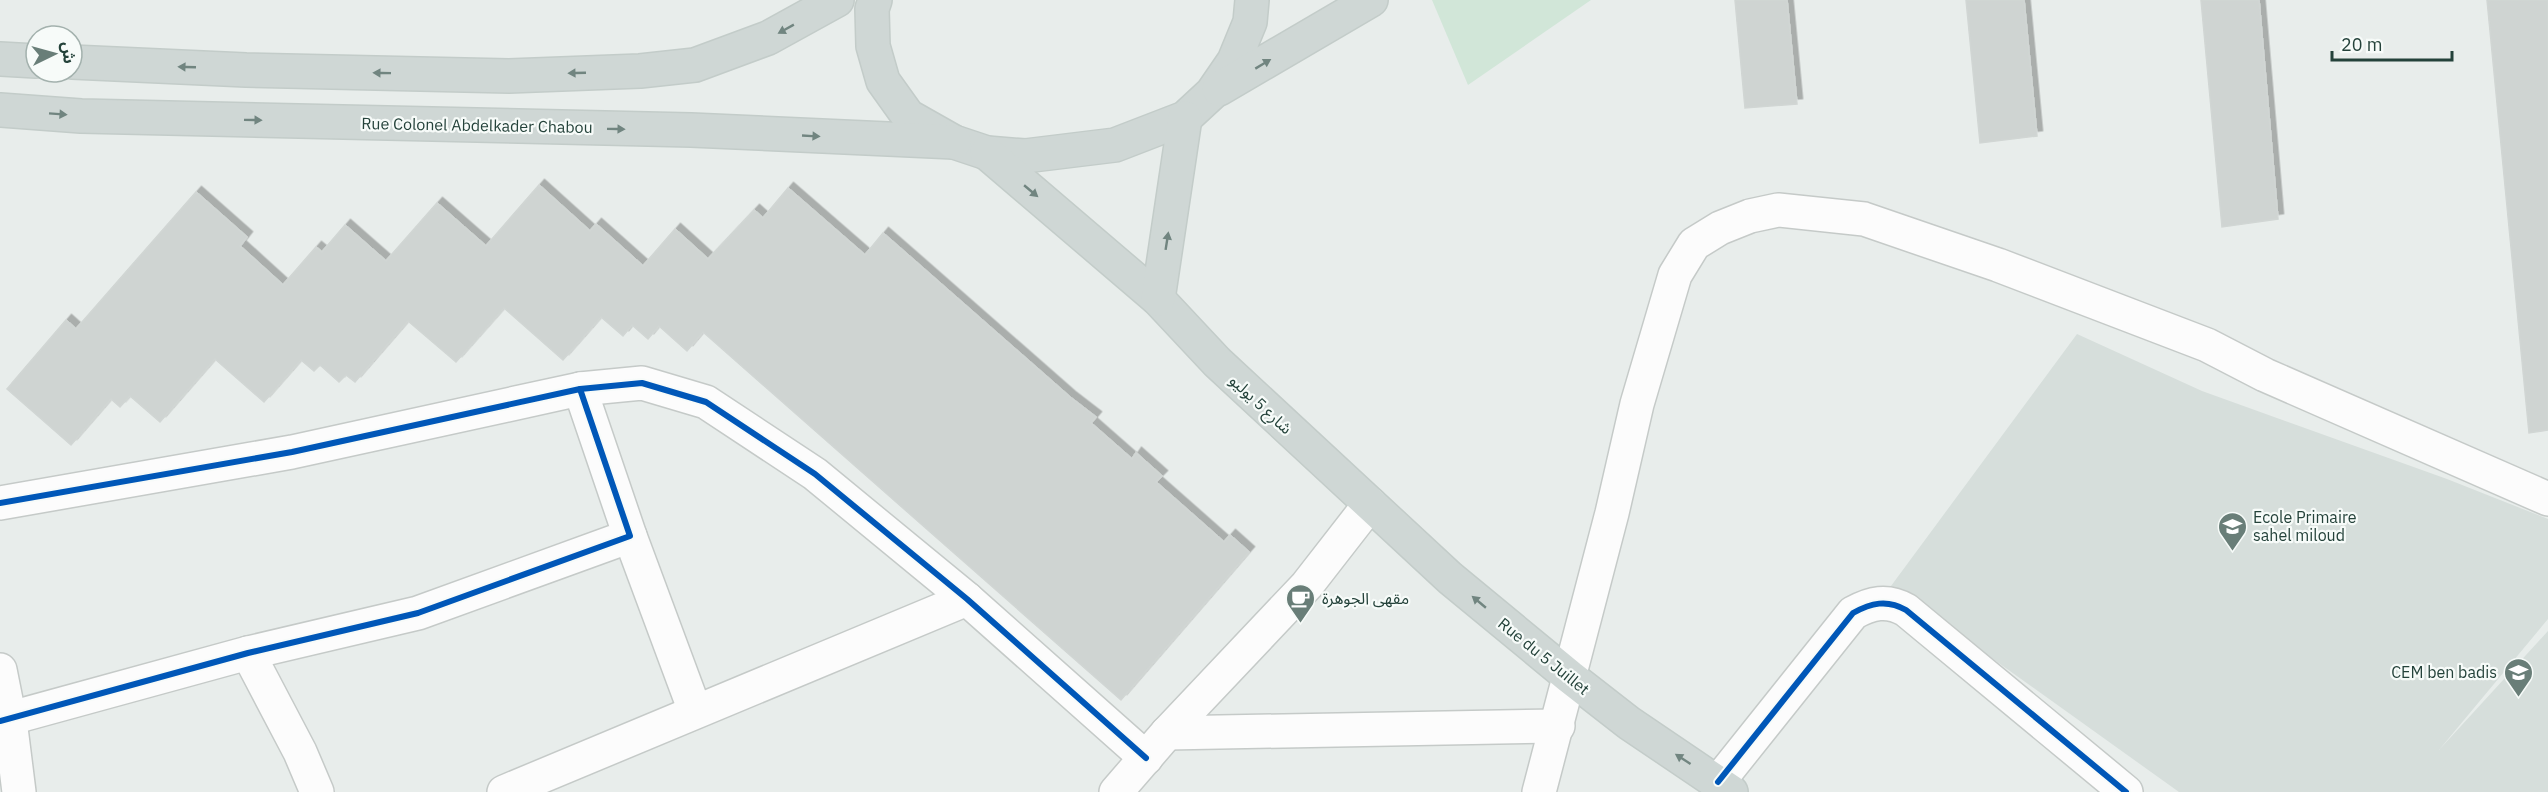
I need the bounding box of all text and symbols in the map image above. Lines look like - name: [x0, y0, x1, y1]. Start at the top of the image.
- one-way arrow: [777, 23, 794, 33]
- north arrow: [24, 24, 84, 84]
- scale bar: [2332, 24, 2452, 62]
- text: 20 m: [2341, 33, 2383, 56]
- text: ش: [58, 41, 80, 65]
- one-way arrow: [1255, 58, 1271, 69]
- one-way arrow: [178, 63, 197, 72]
- one-way arrow: [373, 68, 392, 78]
- one-way arrow: [568, 69, 587, 78]
- one-way arrow: [49, 109, 68, 119]
- street label: Rue Colonel Abdelkader Chabou: [361, 113, 593, 137]
- one-way arrow: [244, 115, 263, 124]
- one-way arrow: [607, 124, 626, 133]
- one-way arrow: [802, 131, 821, 140]
- one-way arrow: [1023, 184, 1038, 197]
- one-way arrow: [1162, 231, 1171, 250]
- street label: شارع 5 يوليو: [1223, 370, 1296, 440]
- place label: Ecole Primaire sahel miloud: [2253, 507, 2357, 545]
- school or university icon: Ecole Primaire sahel miloud: [2216, 510, 2248, 552]
- cafe icon: مقهى الجوهرة: [1285, 582, 1317, 624]
- place label: مقهى الجوهرة: [1322, 588, 1409, 608]
- one-way arrow: [1471, 596, 1486, 608]
- street label: Rue du 5 Juillet: [1494, 613, 1594, 699]
- school or university icon: CEM ben badis: [2502, 656, 2534, 698]
- place label: CEM ben badis: [2391, 662, 2497, 682]
- one-way arrow: [1675, 753, 1691, 764]

